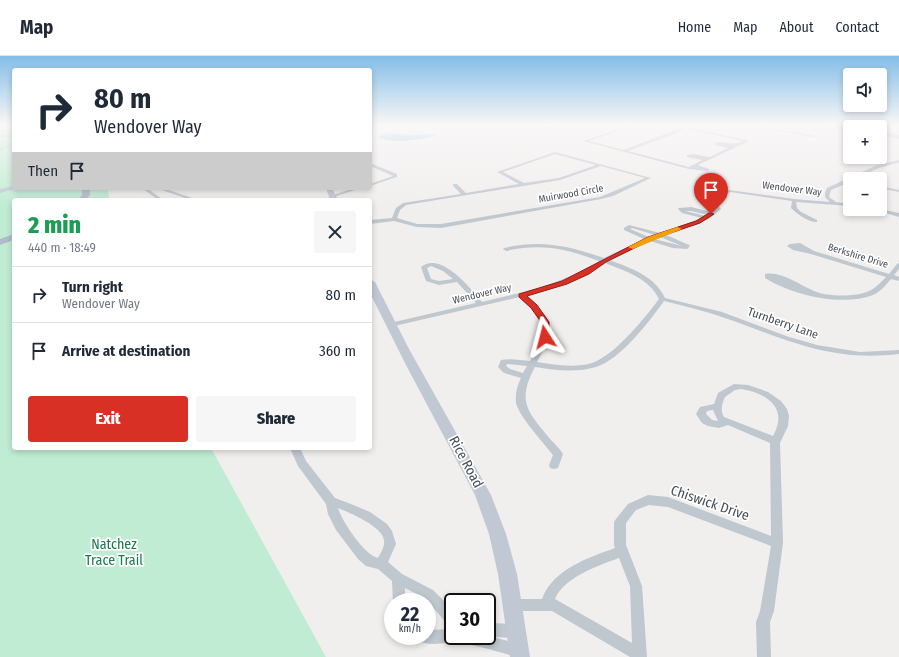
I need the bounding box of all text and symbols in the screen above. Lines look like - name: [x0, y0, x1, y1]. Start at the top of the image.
- text: Map: [20, 16, 53, 39]
- text: Home: [678, 19, 711, 36]
- text: Map: [733, 19, 757, 36]
- text: About: [779, 19, 814, 36]
- text: Contact: [836, 19, 879, 36]
- map controls: [843, 68, 887, 216]
- button: sound: [843, 68, 887, 112]
- text: 80 m: [94, 82, 151, 115]
- icon: right: [28, 84, 80, 136]
- text: Wendover Way: [94, 116, 202, 138]
- button: +: [843, 120, 887, 164]
- icon: arrive: [66, 160, 88, 182]
- text: Then: [28, 162, 58, 180]
- button: −: [843, 172, 887, 216]
- pin: [694, 173, 728, 214]
- icon: arrive: [700, 179, 722, 201]
- street label: Wendover Way: [762, 179, 823, 199]
- street label: Muirwood Circle: [538, 182, 604, 206]
- text: 2 min: [28, 211, 81, 239]
- button: close: [314, 211, 356, 253]
- text: 440 m · 18:49: [28, 240, 96, 255]
- street label: Berkshire Drive: [826, 241, 890, 271]
- text: Turn right: [62, 278, 123, 296]
- street label: Wendover Way: [452, 281, 513, 307]
- icon: right: [28, 284, 50, 306]
- text: 80 m: [326, 286, 356, 304]
- text: Wendover Way: [62, 296, 140, 311]
- street label: Turnberry Lane: [746, 304, 820, 342]
- position arrow: [524, 316, 566, 358]
- icon: arrive: [28, 340, 50, 362]
- text: Arrive at destination: [62, 342, 190, 360]
- text: 360 m: [319, 342, 356, 360]
- button: Exit: [28, 396, 188, 442]
- button: Share: [196, 396, 356, 442]
- street label: Rice Road: [445, 433, 487, 491]
- street label: Chiswick Drive: [669, 482, 752, 524]
- park label: Natchez Trace Trail: [85, 536, 143, 569]
- speed limit sign: 30: [444, 593, 496, 645]
- text: 22: [401, 602, 419, 626]
- text: km/h: [399, 623, 421, 635]

